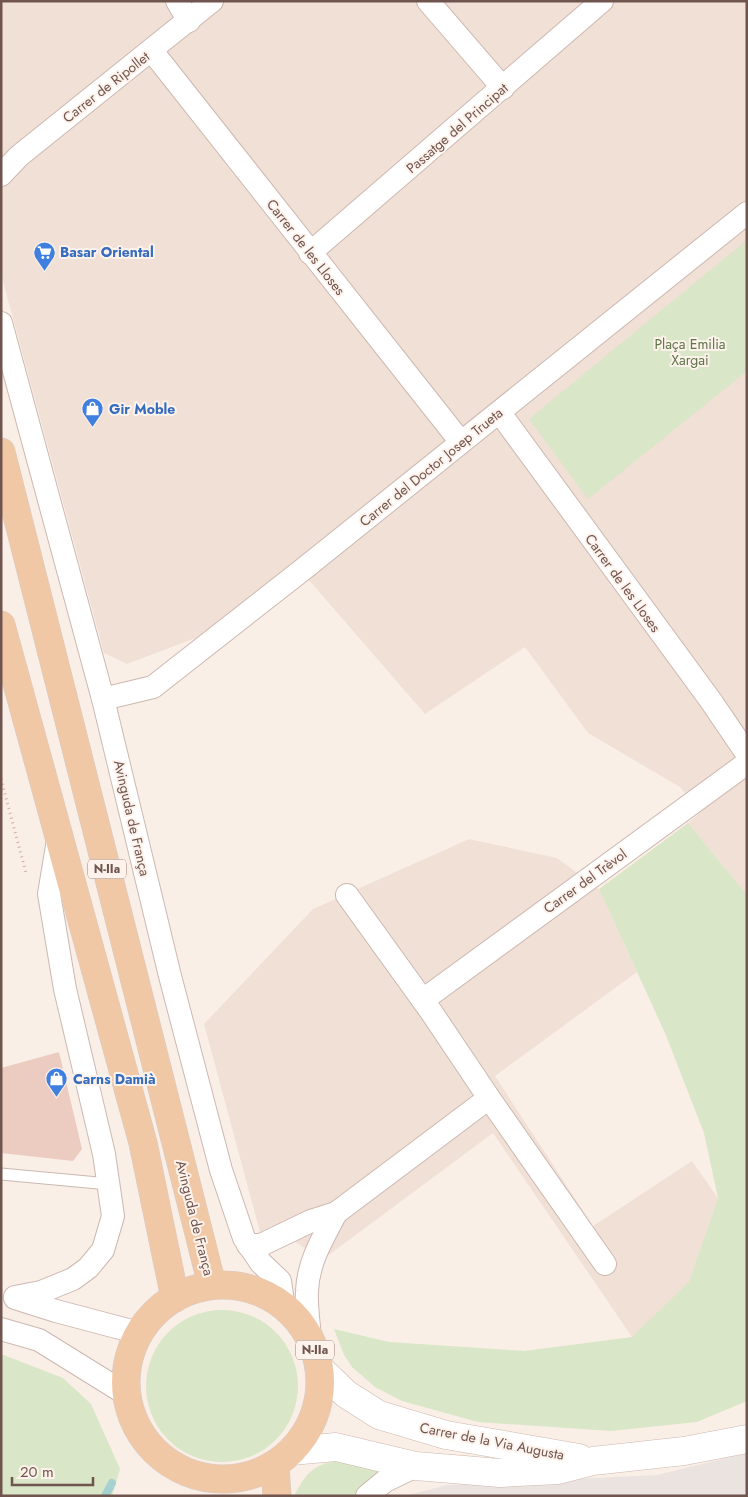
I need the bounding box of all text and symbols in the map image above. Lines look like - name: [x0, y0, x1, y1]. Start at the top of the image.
- street label: Carrer de Ripollet: [58, 46, 154, 127]
- street label: Passatge del Principat: [402, 78, 513, 178]
- street label: Carrer de les Lloses: [262, 195, 350, 300]
- supermarket icon: Basar Oriental: [32, 240, 56, 271]
- place label: Basar Oriental: [60, 242, 154, 262]
- park label: Plaça Emilia Xargai: [654, 334, 726, 370]
- shop icon: Gir Moble: [81, 397, 105, 428]
- place label: Gir Moble: [109, 399, 175, 419]
- street label: Carrer del Doctor Josep Trueta: [355, 403, 507, 531]
- street label: Carrer de les Lloses: [580, 530, 666, 637]
- street label: Avinguda de França: [109, 758, 155, 878]
- street label: Carrer del Trèvol: [539, 844, 631, 918]
- road number: N-IIa: [88, 860, 126, 879]
- shop icon: Carns Damià: [45, 1067, 69, 1098]
- place label: Carns Damià: [73, 1069, 156, 1089]
- street label: Avinguda de França: [171, 1158, 219, 1278]
- road number: N-IIa: [296, 1340, 334, 1360]
- street label: Carrer de la Via Augusta: [418, 1417, 566, 1465]
- scale bar: [12, 1454, 94, 1486]
- text: 20 m: [20, 1461, 54, 1483]

